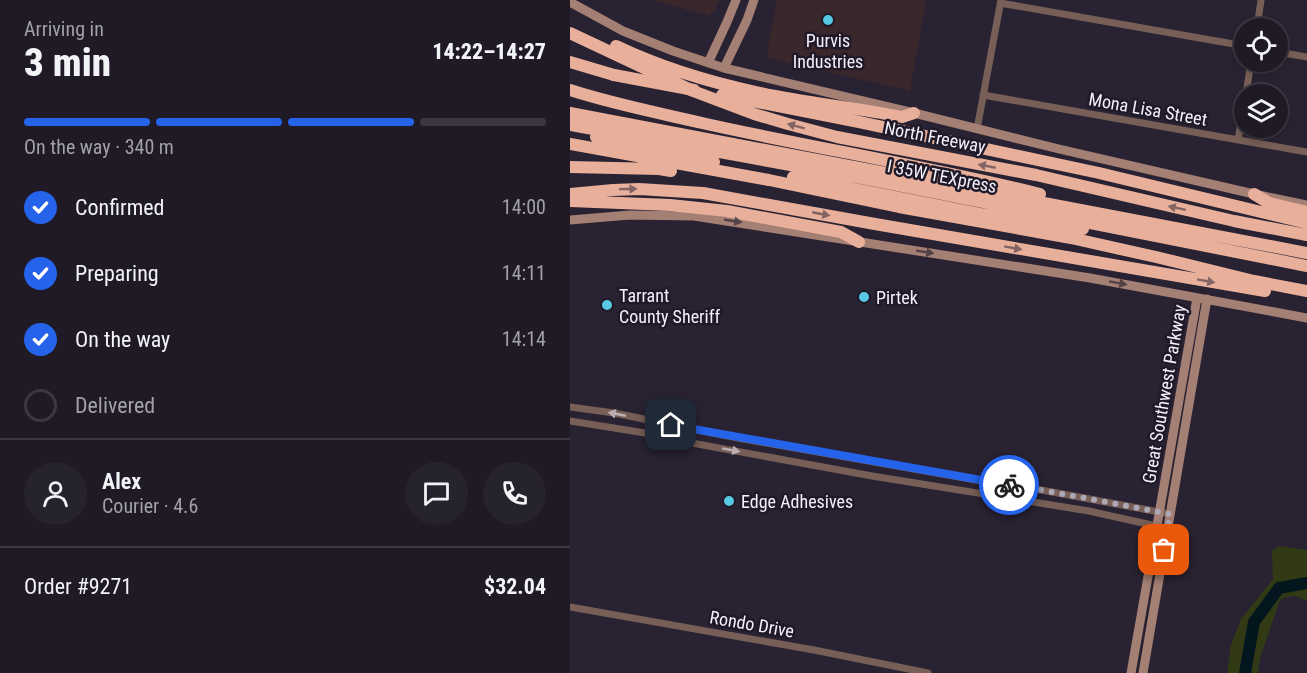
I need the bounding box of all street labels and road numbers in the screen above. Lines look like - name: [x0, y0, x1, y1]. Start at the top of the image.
- street label: Mona Lisa Street: [1087, 88, 1209, 130]
- street label: North Freeway: [883, 117, 988, 157]
- street label: I 35W TEXpress: [885, 155, 999, 197]
- street label: Great Southwest Parkway: [1138, 302, 1190, 485]
- street label: Rondo Drive: [708, 606, 796, 642]

